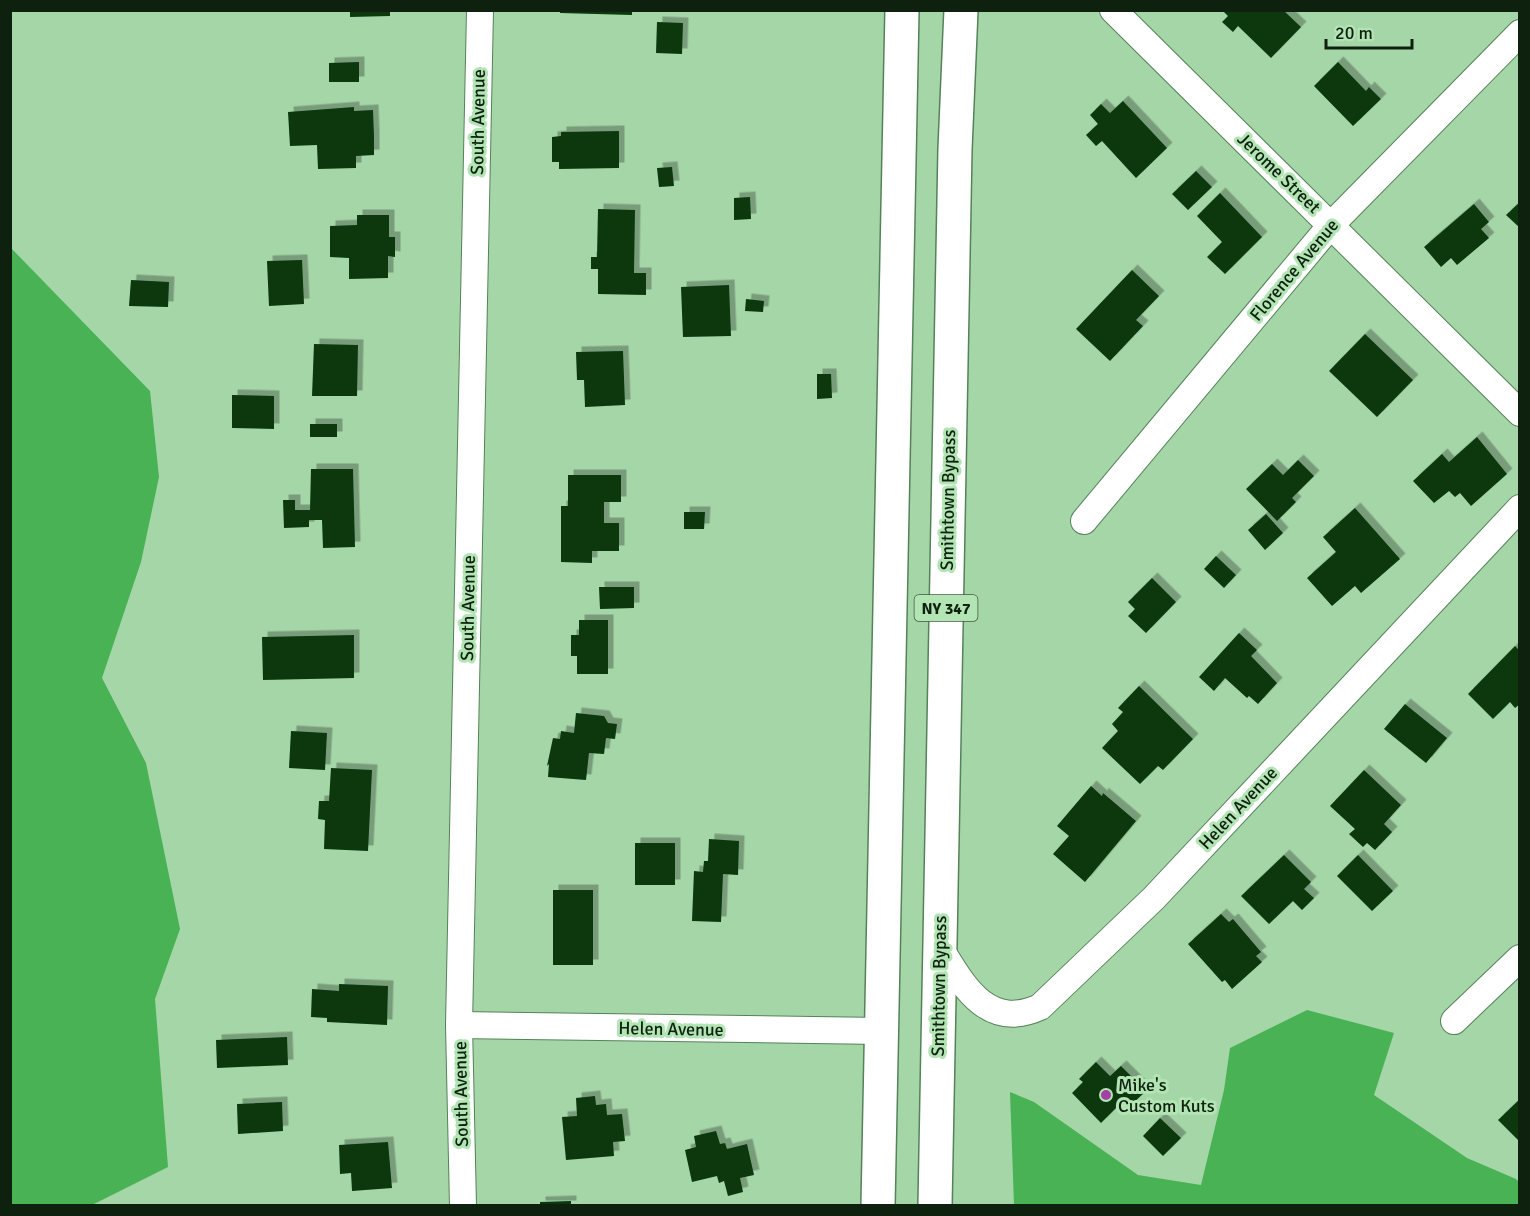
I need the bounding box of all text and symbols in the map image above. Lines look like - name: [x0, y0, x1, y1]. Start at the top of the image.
- scale bar: [1326, 12, 1412, 50]
- text: 20 m: [1335, 22, 1373, 44]
- street label: South Avenue: [466, 69, 490, 175]
- street label: Jerome Street: [1233, 128, 1325, 218]
- street label: Florence Avenue: [1245, 214, 1343, 326]
- street label: Smithtown Bypass: [936, 429, 960, 571]
- street label: South Avenue: [456, 555, 480, 661]
- road number: NY 347: [914, 595, 978, 621]
- street label: Helen Avenue: [1194, 762, 1282, 854]
- street label: Smithtown Bypass: [927, 915, 951, 1057]
- street label: Helen Avenue: [618, 1017, 724, 1041]
- street label: South Avenue: [449, 1041, 473, 1147]
- place label: Mike's Custom Kuts: [1118, 1074, 1215, 1117]
- marker: Mike's Custom Kuts: [1099, 1088, 1113, 1102]

